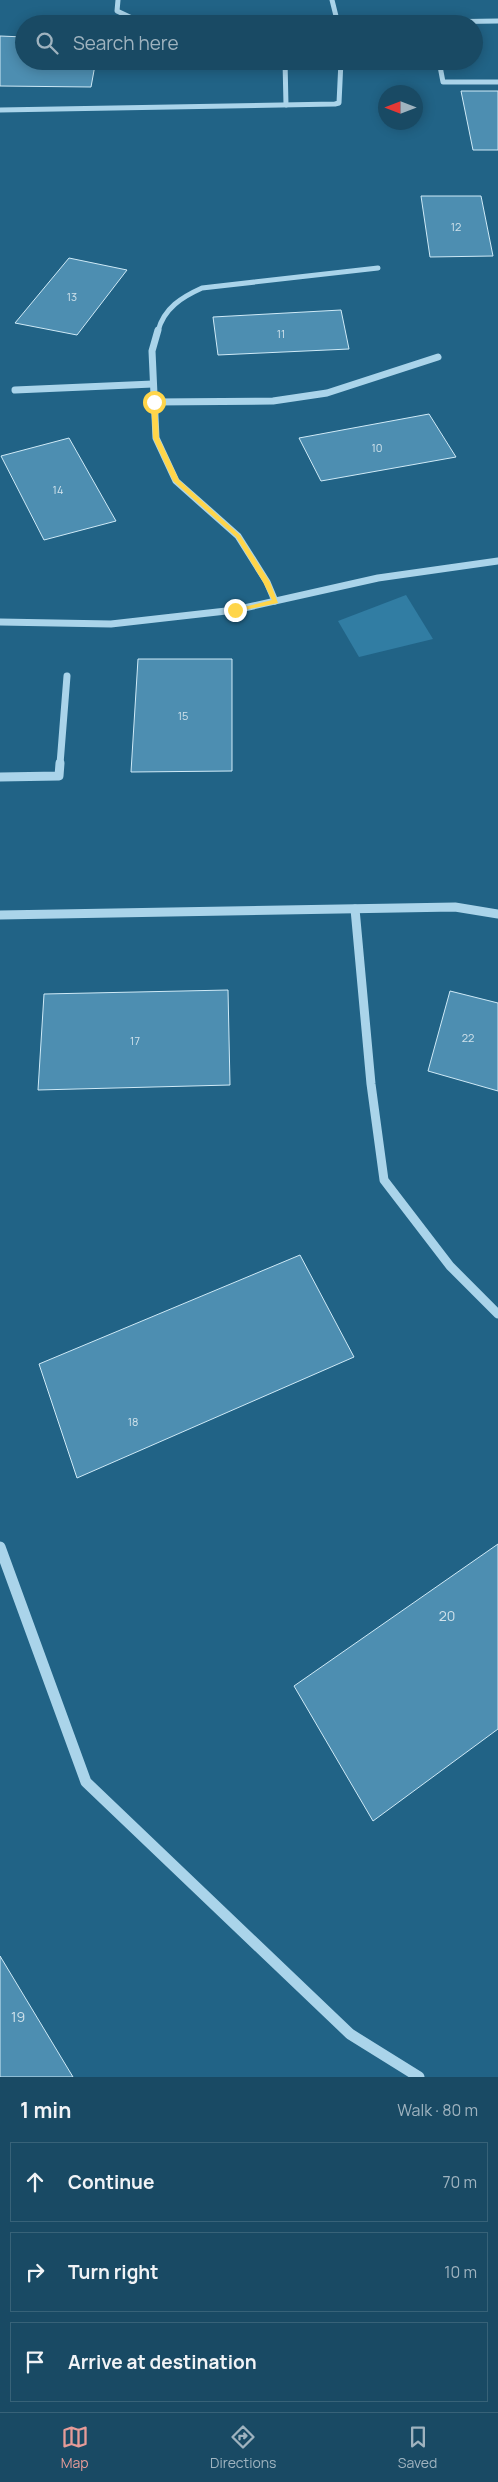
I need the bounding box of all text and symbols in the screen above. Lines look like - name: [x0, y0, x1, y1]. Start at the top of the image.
- search box: [15, 15, 483, 70]
- icon: search: [33, 29, 61, 57]
- text: Search here: [73, 30, 179, 56]
- north arrow: [378, 85, 423, 130]
- house number: 12: [451, 219, 461, 234]
- house number: 13: [67, 289, 77, 304]
- house number: 11: [277, 326, 285, 341]
- route start: [143, 391, 166, 414]
- house number: 10: [371, 440, 383, 455]
- house number: 14: [53, 482, 63, 497]
- route end: [224, 599, 247, 622]
- house number: 15: [178, 708, 188, 723]
- house number: 22: [462, 1030, 474, 1045]
- house number: 17: [130, 1033, 140, 1048]
- house number: 18: [128, 1414, 138, 1429]
- house number: 20: [439, 1606, 455, 1625]
- house number: 19: [11, 2007, 25, 2026]
- text: 1 min: [20, 2096, 71, 2124]
- text: Walk · 80 m: [397, 2099, 478, 2121]
- icon: ahead: [21, 2168, 49, 2196]
- text: Continue: [68, 2169, 154, 2195]
- text: 70 m: [442, 2171, 477, 2193]
- icon: right: [21, 2258, 49, 2286]
- text: Turn right: [68, 2259, 158, 2285]
- text: 10 m: [444, 2261, 477, 2283]
- icon: arrive: [21, 2348, 49, 2376]
- text: Arrive at destination: [68, 2349, 257, 2375]
- tab: Map: [61, 2423, 89, 2472]
- tab: Directions: [210, 2423, 276, 2472]
- tab: Saved: [398, 2423, 437, 2472]

